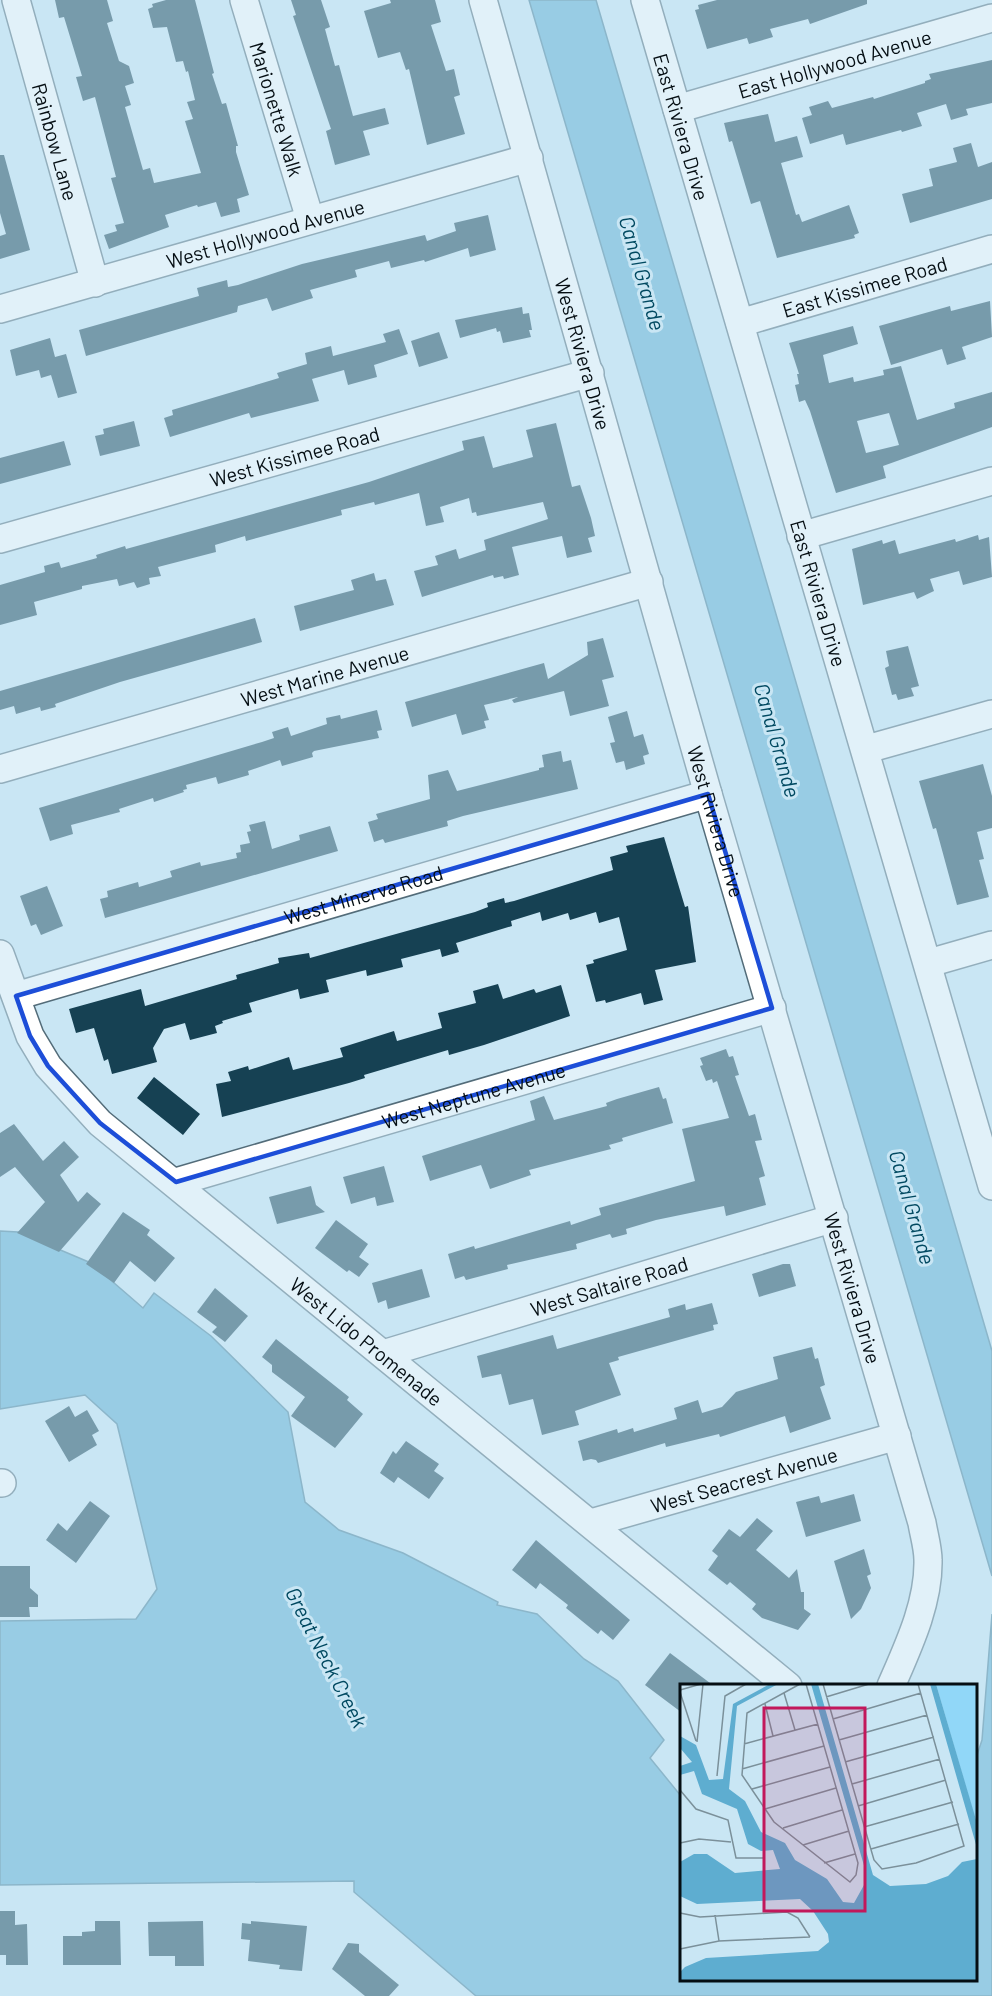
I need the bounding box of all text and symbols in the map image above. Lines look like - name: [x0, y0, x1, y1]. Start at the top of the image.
- street label: East Hollywood Avenue: [735, 24, 934, 103]
- street label: Marionette Walk: [245, 39, 309, 179]
- street label: East Riviera Drive: [649, 50, 715, 203]
- street label: Rainbow Lane: [28, 80, 83, 203]
- street label: West Hollywood Avenue: [164, 194, 367, 273]
- water label: Canal Grande: [615, 213, 671, 333]
- street label: East Kissimee Road: [779, 251, 950, 322]
- street label: West Riviera Drive: [550, 275, 616, 433]
- street label: West Kissimee Road: [207, 421, 382, 491]
- street label: East Riviera Drive: [786, 517, 852, 669]
- street label: West Marine Avenue: [238, 640, 412, 711]
- water label: Canal Grande: [750, 680, 806, 800]
- street label: West Riviera Drive: [683, 743, 750, 900]
- street label: West Minerva Road: [281, 860, 446, 929]
- street label: West Neptune Avenue: [379, 1057, 568, 1133]
- water label: Canal Grande: [885, 1147, 941, 1267]
- street label: West Riviera Drive: [819, 1209, 887, 1366]
- street label: West Saltaire Road: [527, 1251, 691, 1321]
- street label: West Lido Promenade: [286, 1272, 448, 1411]
- street label: West Seacrest Avenue: [648, 1442, 840, 1517]
- water label: Great Neck Creek: [281, 1583, 374, 1732]
- inset map: [680, 1684, 977, 1981]

